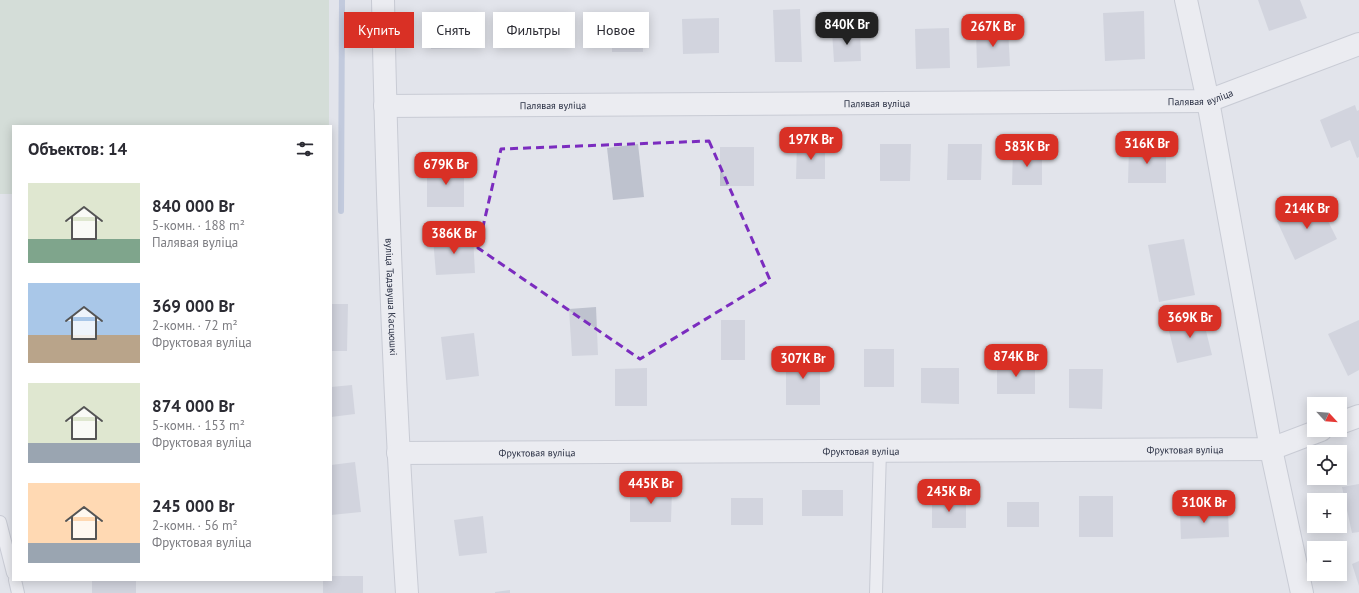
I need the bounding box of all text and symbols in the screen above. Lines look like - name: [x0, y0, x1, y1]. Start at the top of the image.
- chip: Купить: [344, 12, 414, 48]
- chip: Снять: [422, 12, 485, 48]
- chip: Фильтры: [493, 12, 575, 48]
- chip: Новое: [583, 12, 649, 48]
- pin: 840K Br: [810, 12, 884, 46]
- pin: 267K Br: [956, 14, 1030, 48]
- text: 840K Br: [824, 16, 870, 33]
- text: 267K Br: [970, 18, 1016, 35]
- street label: Палявая вуліца: [1168, 86, 1235, 108]
- street label: Палявая вуліца: [844, 97, 910, 110]
- street label: Палявая вуліца: [520, 99, 586, 112]
- pin: 197K Br: [774, 127, 848, 161]
- text: 197K Br: [788, 131, 834, 148]
- pin: 316K Br: [1110, 131, 1184, 165]
- pin: 583K Br: [990, 134, 1064, 168]
- text: 316K Br: [1124, 135, 1170, 152]
- text: Объектов: 14: [28, 138, 127, 160]
- icon: filters: [294, 138, 316, 160]
- text: 583K Br: [1004, 138, 1050, 155]
- pin: 679K Br: [409, 152, 483, 186]
- text: 679K Br: [423, 156, 469, 173]
- text: 840 000 Br: [152, 195, 234, 217]
- pin: 214K Br: [1270, 196, 1344, 230]
- icon: home: [60, 199, 108, 247]
- text: 214K Br: [1284, 200, 1330, 217]
- text: 5-комн. · 188 m²: [152, 217, 245, 234]
- pin: 386K Br: [417, 221, 491, 255]
- text: 386K Br: [431, 225, 477, 242]
- text: Палявая вуліца: [152, 234, 238, 251]
- street label: вуліца Тадэвуша Касцюшкі: [382, 238, 400, 356]
- text: 369 000 Br: [152, 295, 234, 317]
- icon: home: [60, 299, 108, 347]
- pin: 369K Br: [1153, 305, 1227, 339]
- text: 369K Br: [1167, 309, 1213, 326]
- text: 2-комн. · 72 m²: [152, 317, 238, 334]
- text: Фруктовая вуліца: [152, 334, 252, 351]
- pin: 874K Br: [979, 344, 1053, 378]
- pin: 307K Br: [766, 346, 840, 380]
- text: 874K Br: [993, 348, 1039, 365]
- text: 307K Br: [780, 350, 826, 367]
- text: 874 000 Br: [152, 395, 234, 417]
- north arrow: [1307, 397, 1347, 437]
- map controls: [1307, 397, 1347, 581]
- icon: home: [60, 399, 108, 447]
- text: 5-комн. · 153 m²: [152, 417, 245, 434]
- text: Фруктовая вуліца: [152, 434, 252, 451]
- street label: Фруктовая вуліца: [1147, 443, 1223, 457]
- street label: Фруктовая вуліца: [823, 445, 899, 458]
- button: locate: [1307, 445, 1347, 485]
- street label: Фруктовая вуліца: [499, 446, 575, 460]
- pin: 445K Br: [614, 471, 688, 505]
- text: 445K Br: [628, 475, 674, 492]
- pin: 245K Br: [912, 479, 986, 513]
- text: 245K Br: [926, 483, 972, 500]
- pin: 310K Br: [1167, 490, 1241, 524]
- button: +: [1307, 493, 1347, 533]
- text: 310K Br: [1181, 494, 1227, 511]
- text: 245 000 Br: [152, 495, 234, 517]
- icon: home: [60, 499, 108, 547]
- text: 2-комн. · 56 m²: [152, 517, 238, 534]
- text: Фруктовая вуліца: [152, 534, 252, 551]
- button: −: [1307, 541, 1347, 581]

